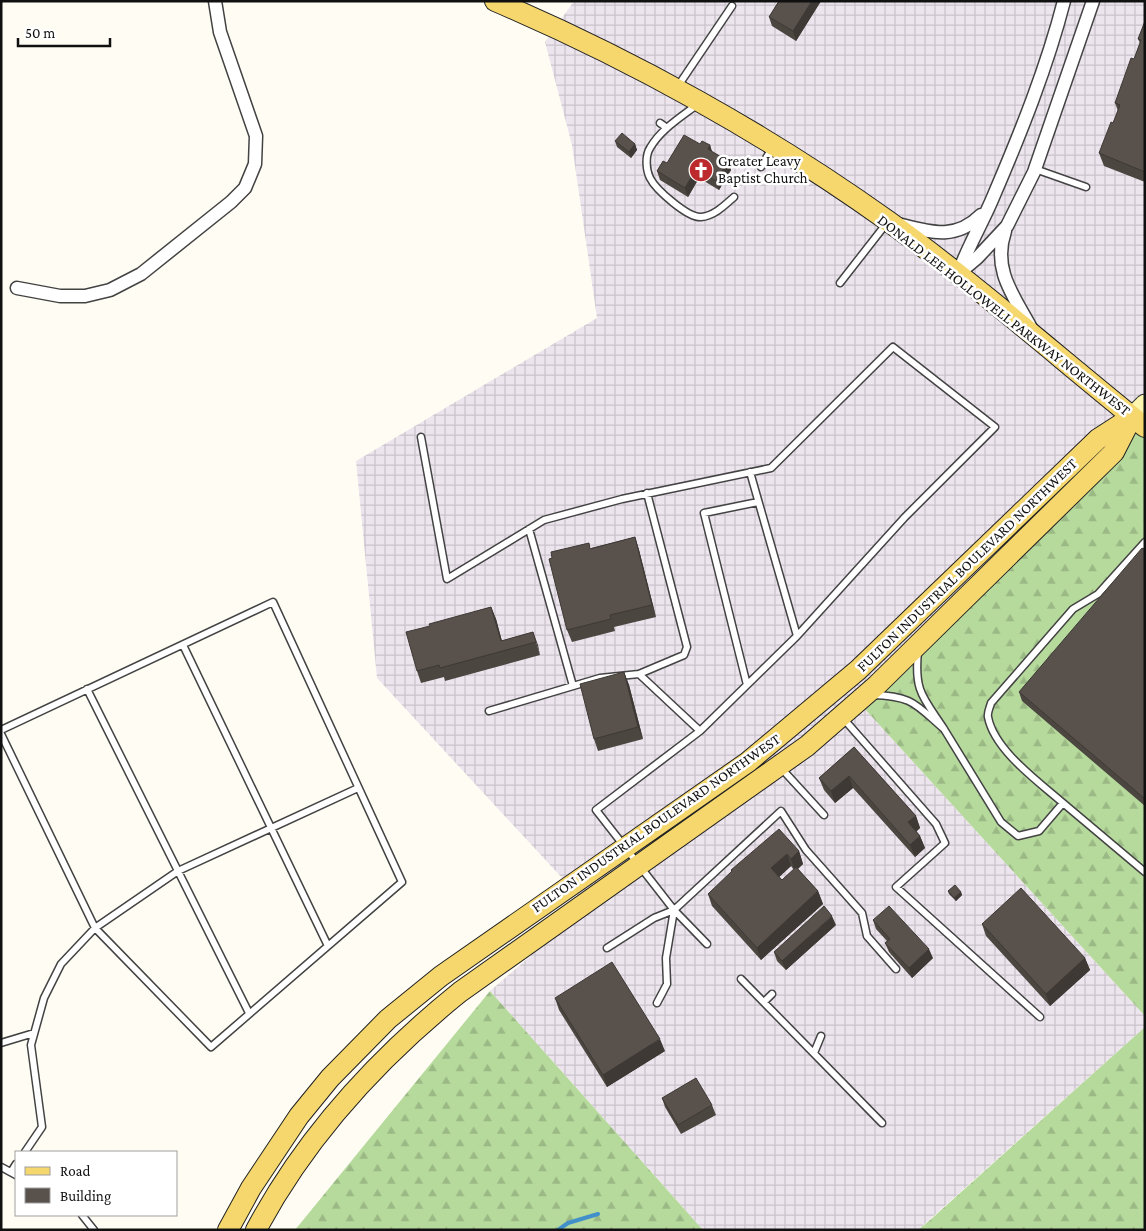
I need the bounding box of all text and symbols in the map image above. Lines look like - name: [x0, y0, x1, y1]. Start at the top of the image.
- scale bar: [18, 15, 110, 47]
- text: 50 m: [25, 25, 55, 41]
- place label: Greater Leavy Baptist Church: [718, 153, 808, 187]
- church icon: Greater Leavy Baptist Church: [688, 157, 714, 183]
- street label: DONALD LEE HOLLOWELL PARKWAY NORTHWEST: [875, 211, 1133, 419]
- street label: FULTON INDUSTRIAL BOULEVARD NORTHWEST: [854, 455, 1080, 675]
- street label: FULTON INDUSTRIAL BOULEVARD NORTHWEST: [529, 731, 783, 915]
- legend: [15, 1151, 178, 1216]
- text: Road: [60, 1163, 91, 1179]
- text: Building: [60, 1188, 111, 1205]

